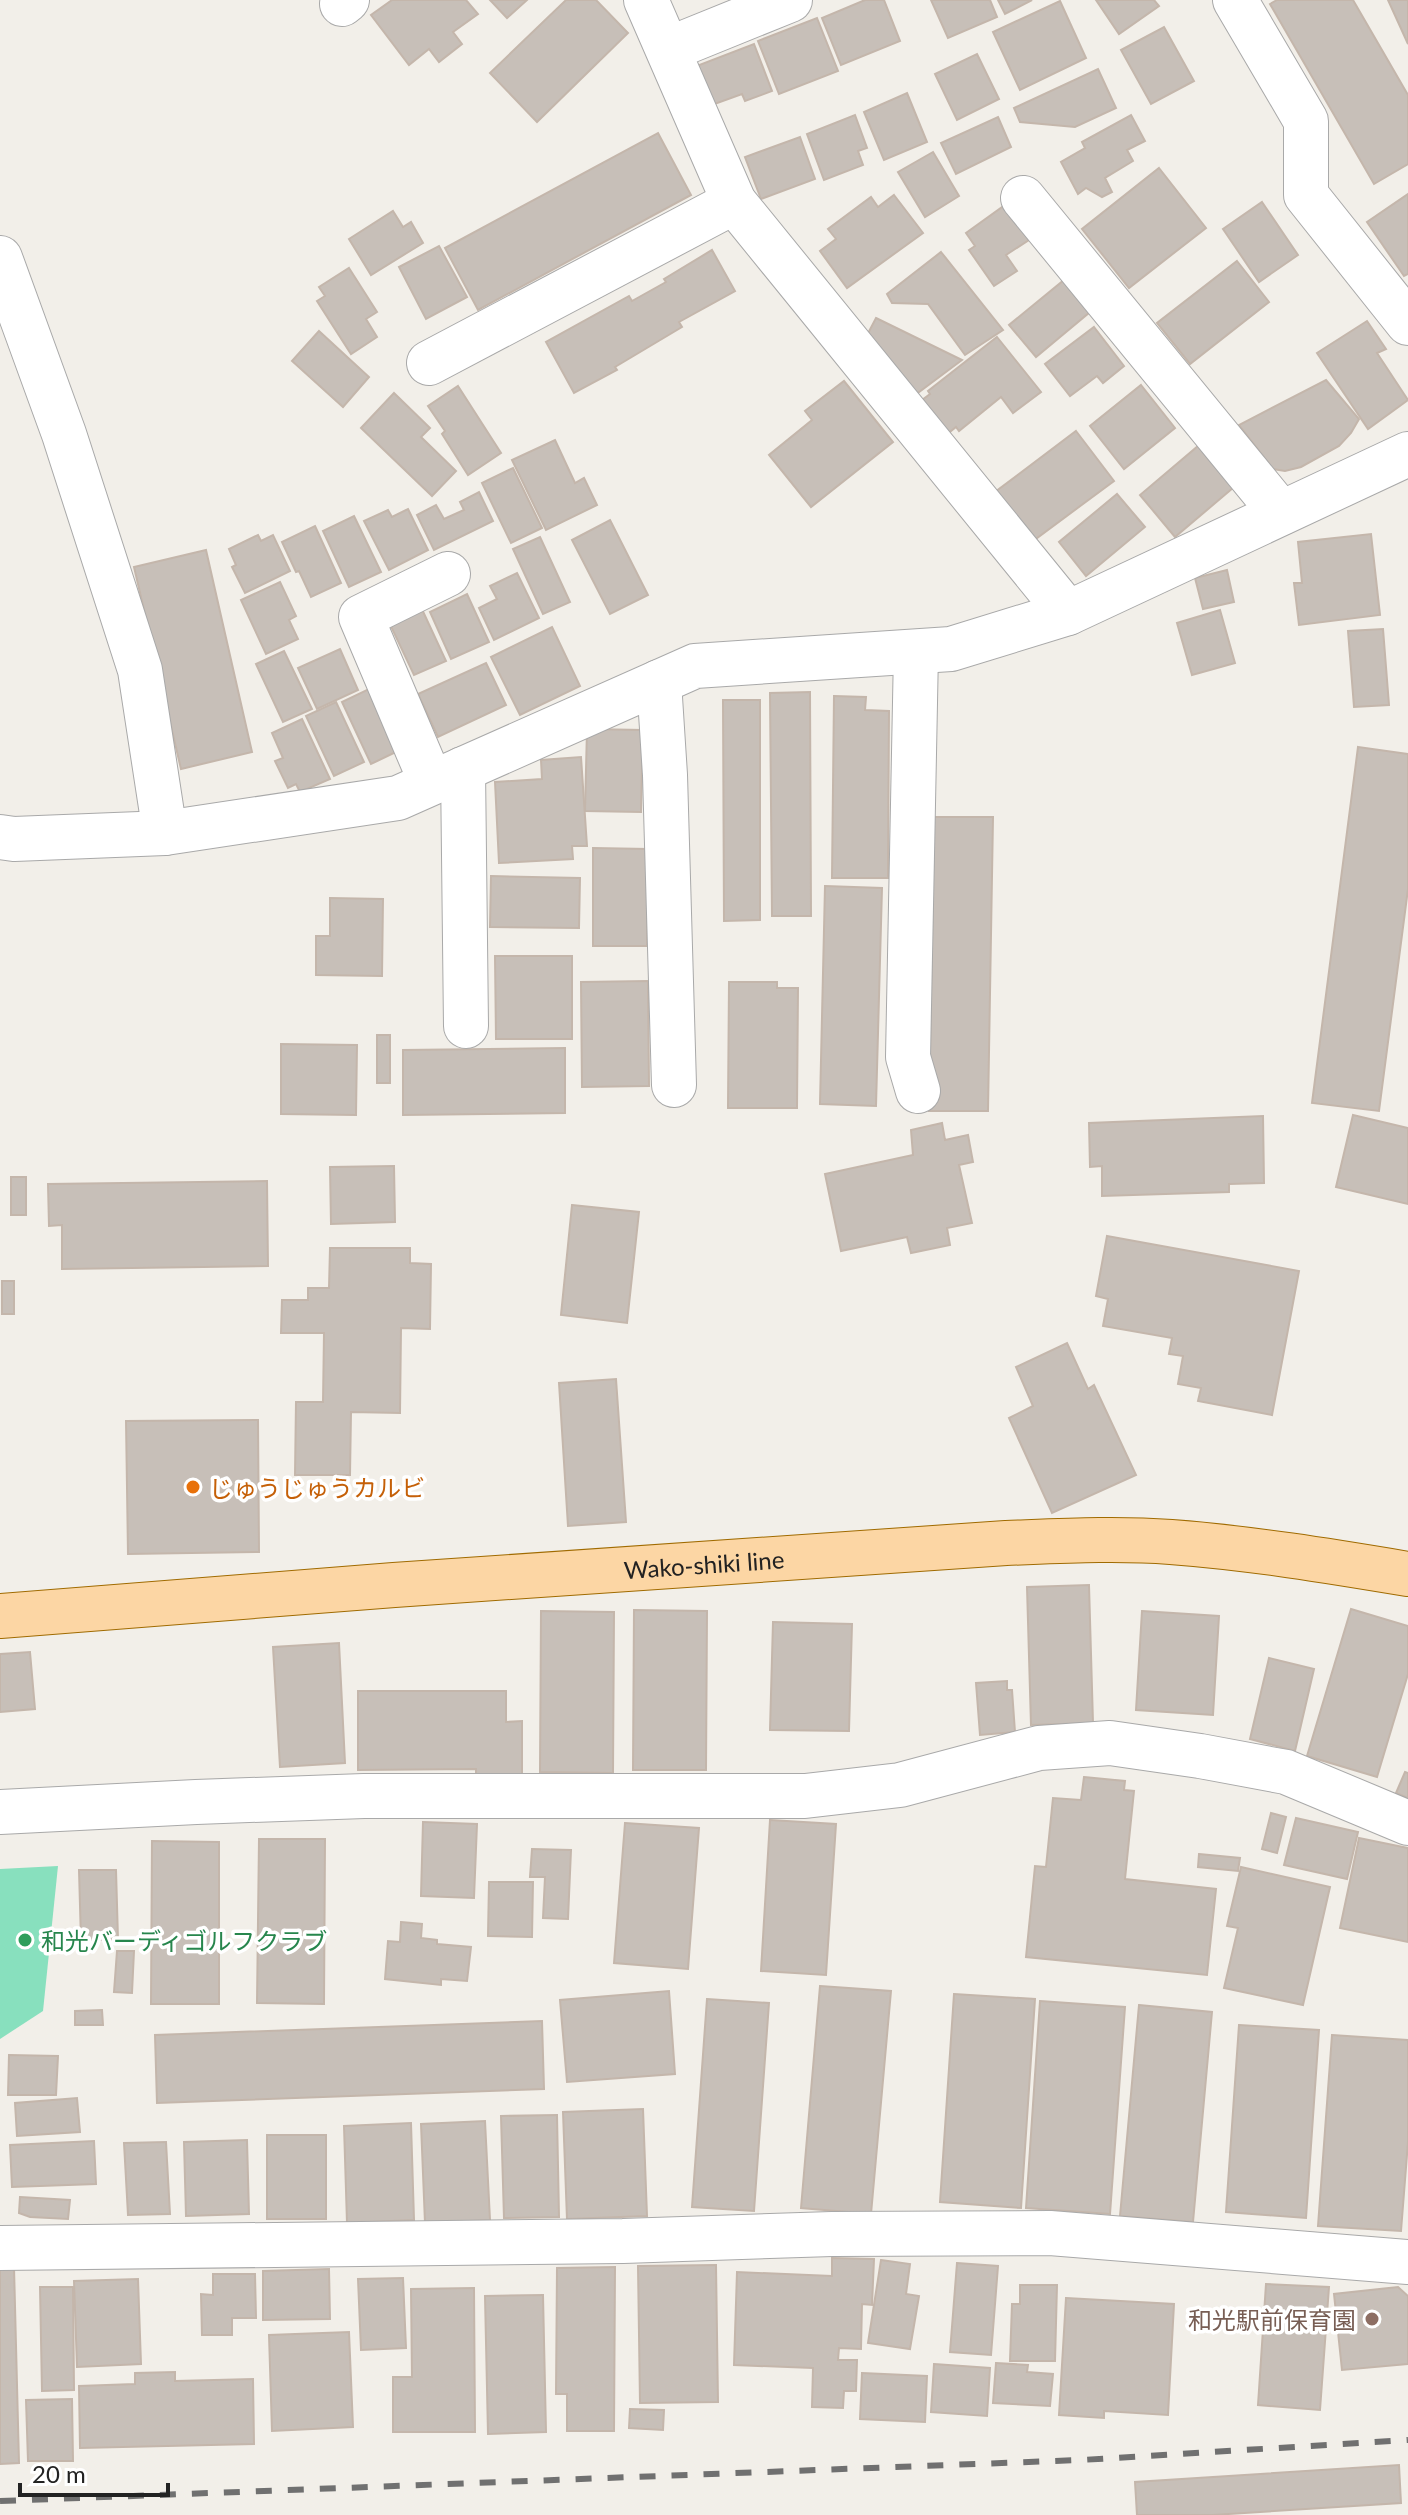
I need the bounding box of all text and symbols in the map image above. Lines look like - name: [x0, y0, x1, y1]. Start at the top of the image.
- place label: じゅうじゅうカルビ: [209, 1473, 425, 1502]
- marker: じゅうじゅうカルビ: [184, 1478, 202, 1496]
- street label: Wako-shiki line: [623, 1544, 785, 1584]
- place label: 和光バーディゴルフクラブ: [41, 1926, 327, 1955]
- marker: 和光バーディゴルフクラブ: [16, 1931, 34, 1949]
- place label: 和光駅前保育園: [1188, 2305, 1356, 2334]
- marker: 和光駅前保育園: [1363, 2310, 1381, 2328]
- scale bar: [20, 2447, 168, 2497]
- text: 20 m: [32, 2459, 86, 2488]

